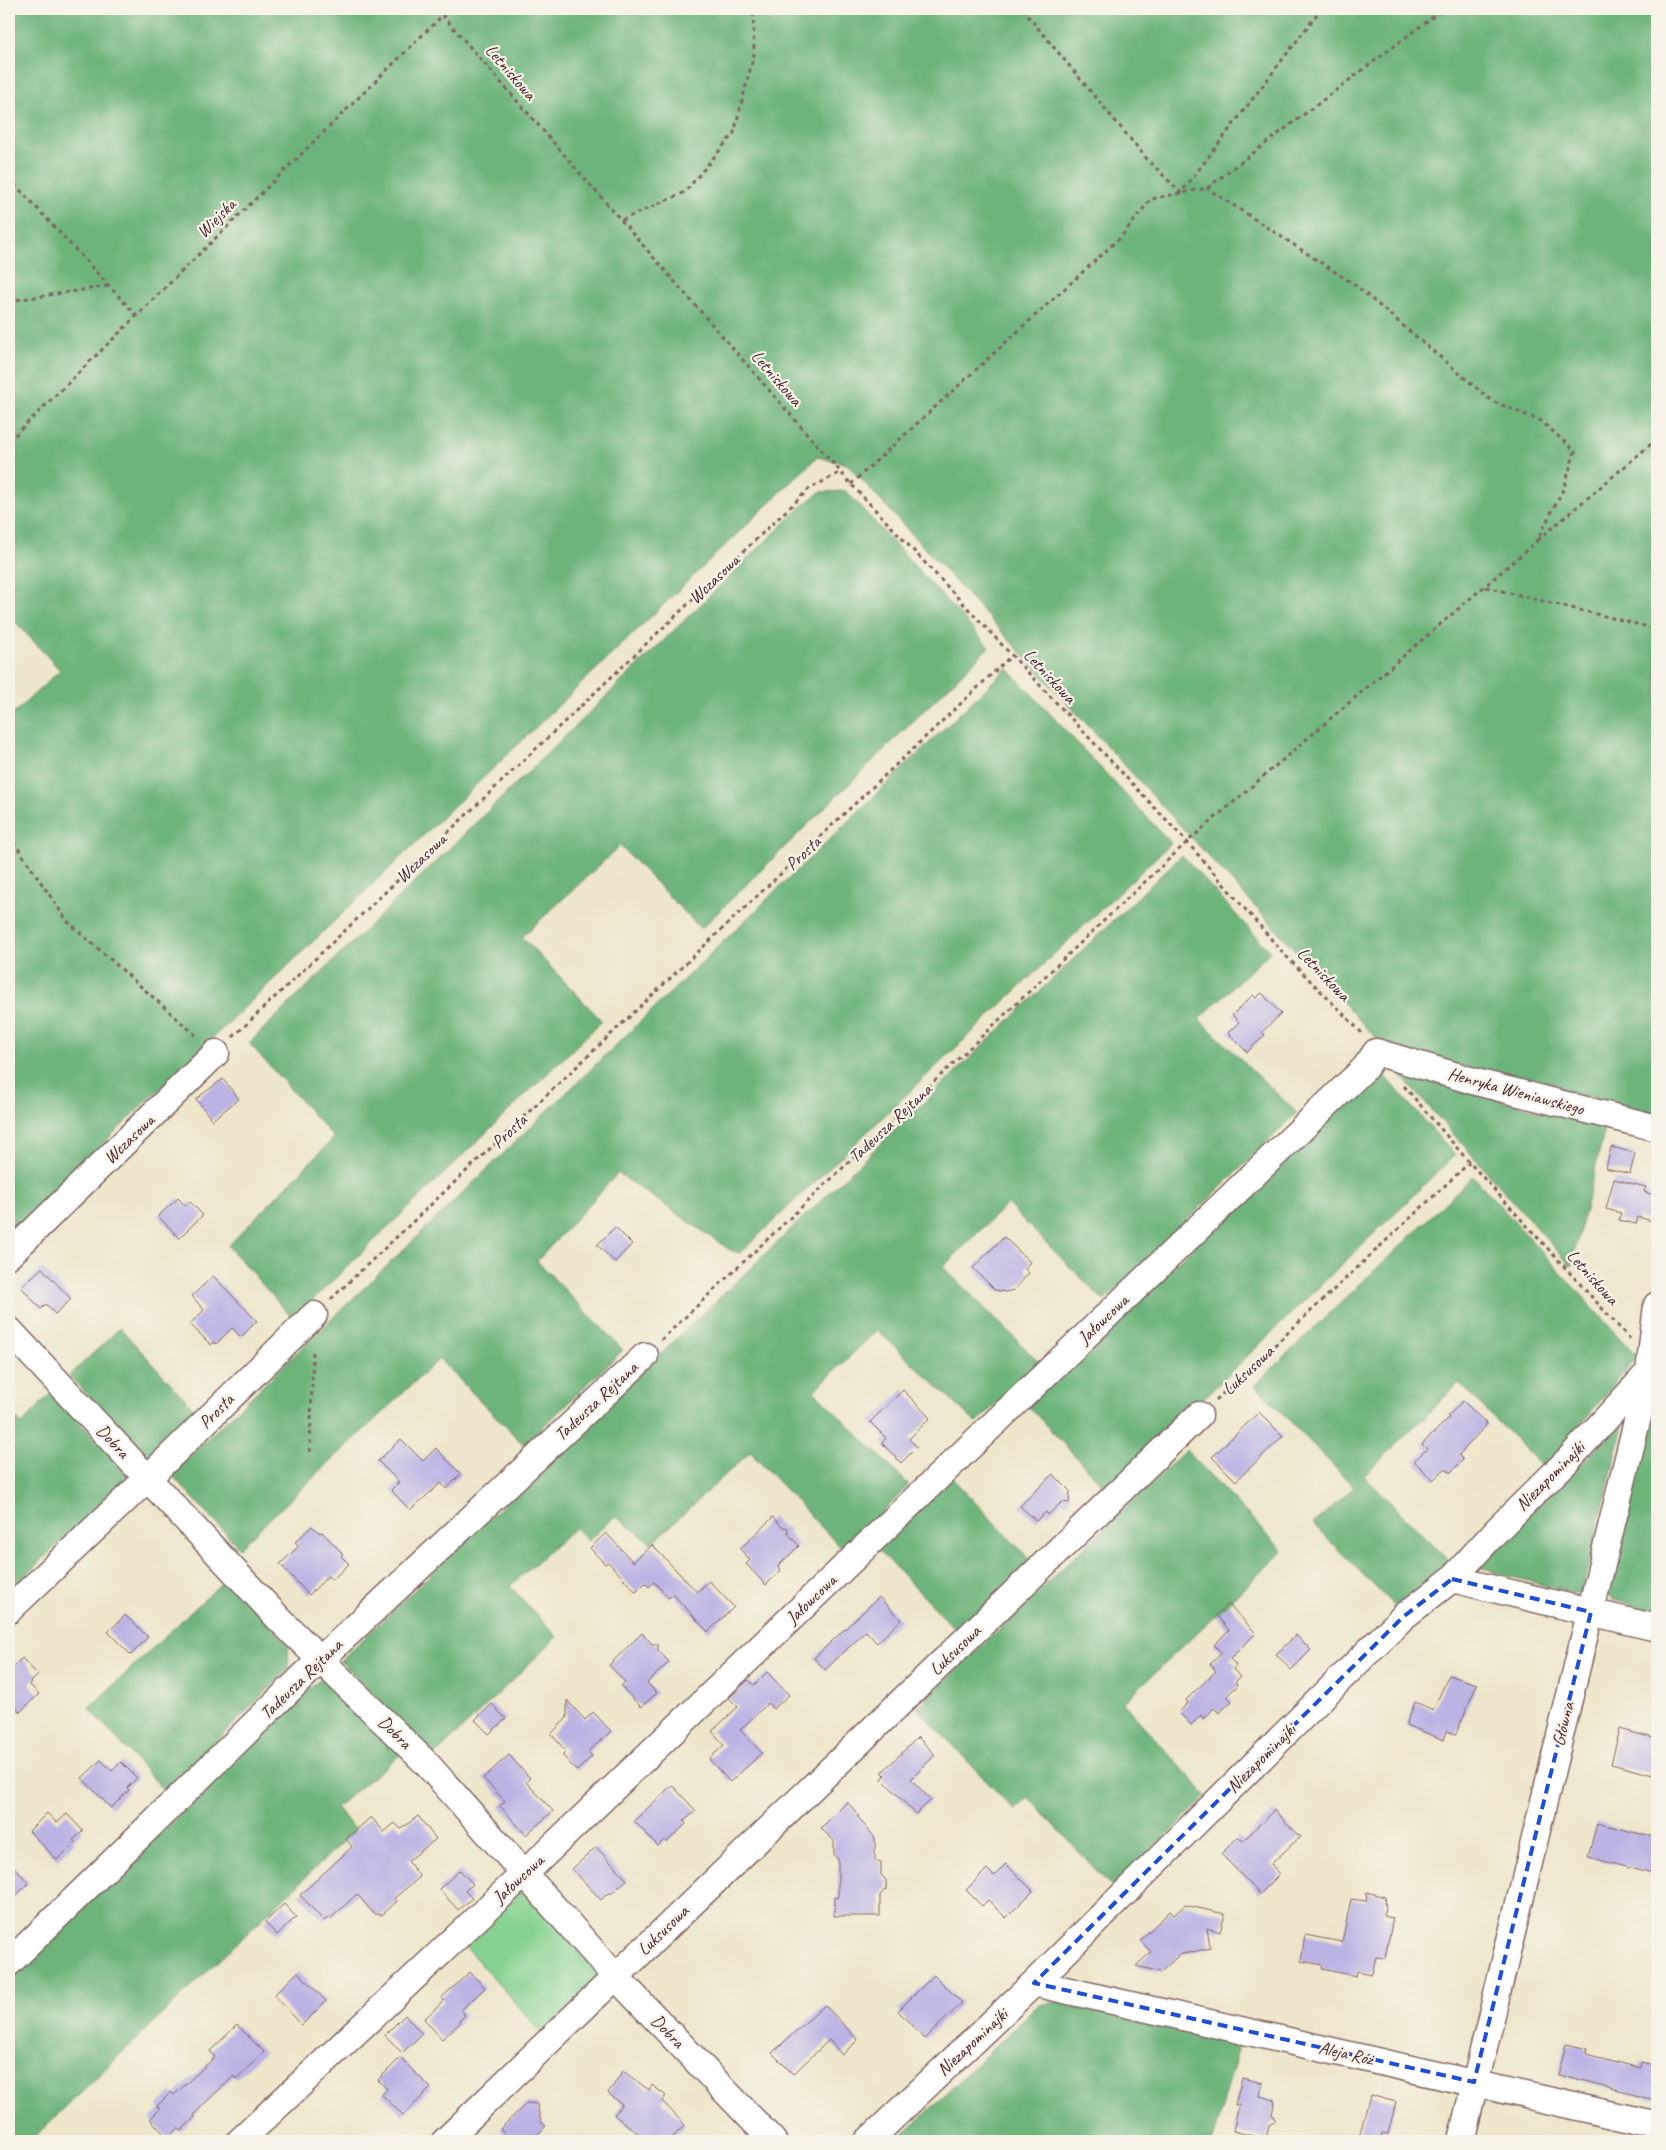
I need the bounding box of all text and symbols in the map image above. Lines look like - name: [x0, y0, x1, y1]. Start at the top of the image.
- street label: Letniskowa: [481, 39, 542, 105]
- street label: Wiejska: [192, 193, 241, 242]
- street label: Letniskowa: [747, 345, 808, 411]
- street label: Wczasowa: [684, 548, 745, 608]
- street label: Letniskowa: [1019, 644, 1082, 709]
- street label: Wczasowa: [391, 827, 452, 887]
- street label: Prosta: [781, 830, 827, 875]
- street label: Letniskowa: [1293, 942, 1356, 1007]
- street label: Henryka Wieniawskiego: [1446, 1062, 1588, 1120]
- street label: Tadeusza Rejtana: [844, 1078, 937, 1167]
- street label: Wczasowa: [99, 1108, 160, 1168]
- street label: Prosta: [487, 1108, 533, 1153]
- street label: Letniskowa: [1562, 1245, 1624, 1310]
- street label: Jałowcowa: [1072, 1288, 1134, 1349]
- street label: Luksusowa: [1218, 1340, 1279, 1399]
- street label: Tadeusza Rejtana: [550, 1356, 643, 1445]
- street label: Prosta: [194, 1388, 239, 1433]
- street label: Dobra: [92, 1419, 135, 1464]
- street label: Niezapominajki: [1511, 1435, 1591, 1515]
- street label: Jałowcowa: [780, 1568, 842, 1629]
- street label: Luksusowa: [925, 1619, 986, 1680]
- street label: Tadeusza Rejtana: [255, 1633, 348, 1724]
- street label: Główna: [1547, 1699, 1579, 1748]
- street label: Dobra: [374, 1711, 418, 1755]
- street label: Niezapominajki: [1222, 1717, 1302, 1797]
- street label: Jałowcowa: [487, 1849, 549, 1909]
- street label: Luksusowa: [633, 1899, 694, 1960]
- street label: Niezapominajki: [932, 2002, 1014, 2080]
- street label: Dobra: [647, 2010, 691, 2054]
- street label: Aleja Róż: [1317, 2036, 1377, 2070]

